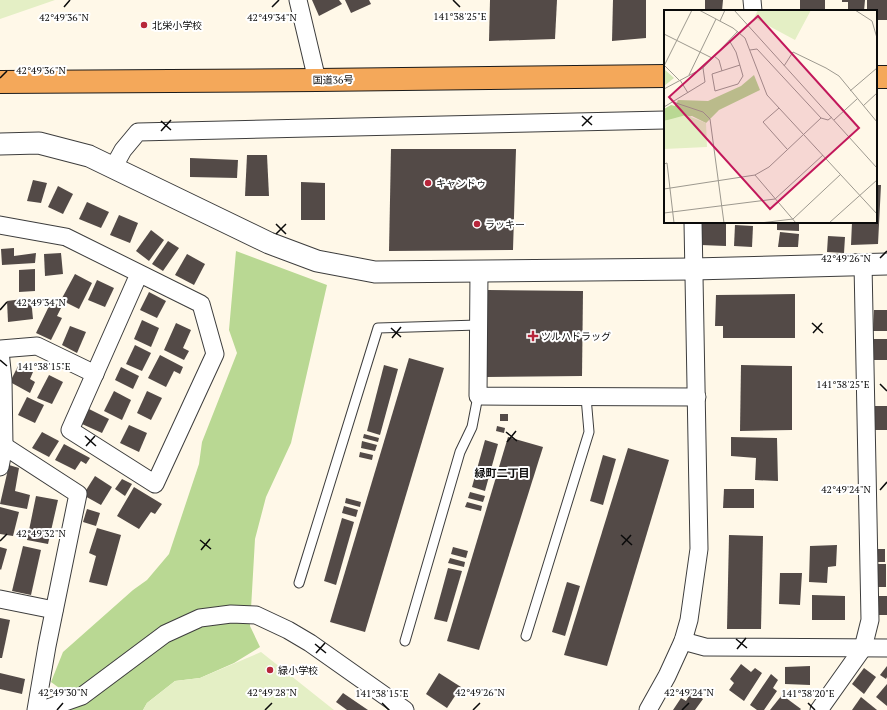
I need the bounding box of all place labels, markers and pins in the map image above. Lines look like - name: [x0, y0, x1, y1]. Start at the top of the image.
- place label: 北栄小学校: [152, 19, 202, 32]
- marker: 北栄小学校: [139, 20, 149, 30]
- place label: キャンドゥ: [436, 177, 486, 190]
- marker: キャンドゥ: [423, 178, 433, 188]
- place label: ラッキー: [485, 218, 525, 231]
- marker: ラッキー: [472, 219, 482, 229]
- place label: ツルハドラッグ: [541, 330, 611, 343]
- marker: ツルハドラッグ: [528, 331, 538, 341]
- place label: 緑小学校: [278, 664, 318, 677]
- marker: 緑小学校: [265, 665, 275, 675]

